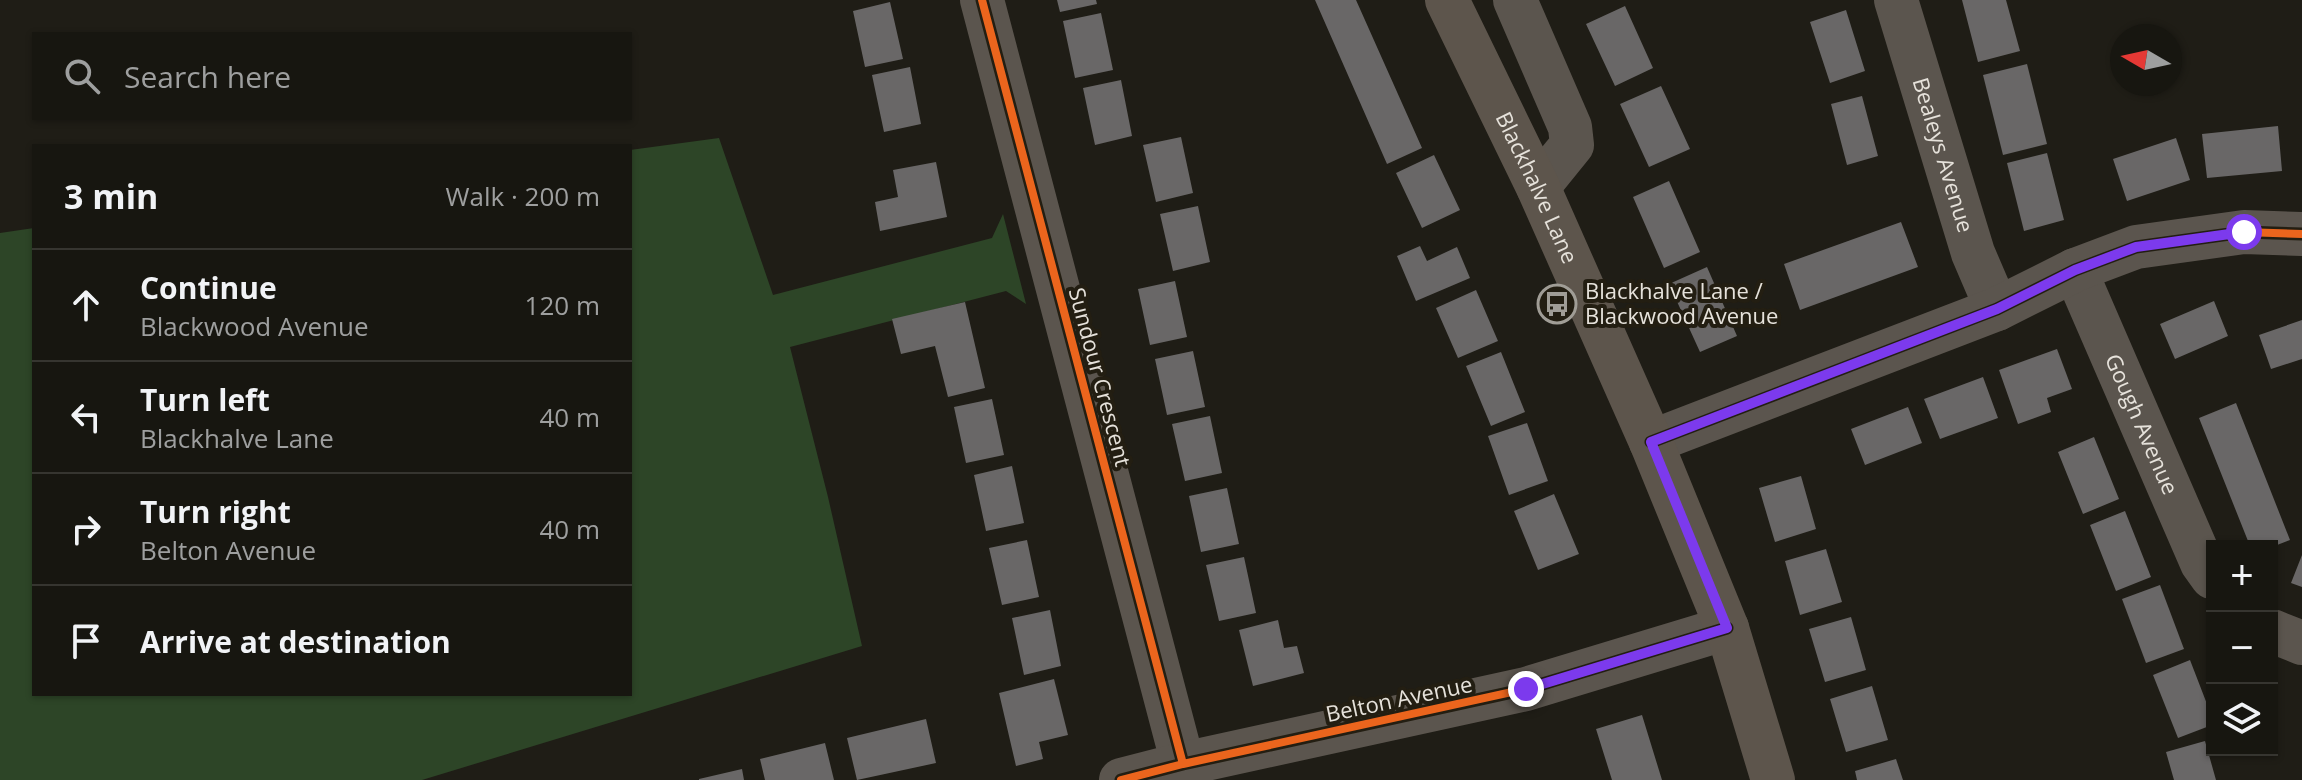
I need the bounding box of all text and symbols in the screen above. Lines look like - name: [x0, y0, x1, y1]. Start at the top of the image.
- north arrow: [2110, 24, 2182, 96]
- search box: [32, 32, 632, 120]
- icon: search: [60, 54, 104, 98]
- text: Search here: [124, 56, 291, 97]
- street label: Bealeys Avenue: [1906, 73, 1982, 236]
- street label: Blackhalve Lane: [1490, 106, 1586, 268]
- text: 3 min: [64, 173, 158, 219]
- text: Walk · 200 m: [446, 178, 600, 214]
- route start: [2226, 214, 2262, 250]
- text: Continue: [140, 267, 277, 308]
- place label: Blackhalve Lane / Blackwood Avenue: [1585, 275, 1778, 330]
- icon: ahead: [64, 283, 108, 327]
- bus stop icon: Blackhalve Lane / Blackwood Avenue: [1536, 283, 1578, 325]
- street label: Sundour Crescent: [1063, 284, 1139, 470]
- text: 120 m: [525, 287, 600, 323]
- text: Blackwood Avenue: [140, 308, 369, 344]
- street label: Gough Avenue: [2099, 349, 2186, 499]
- text: Turn left: [140, 379, 270, 420]
- icon: left: [64, 395, 108, 439]
- text: 40 m: [539, 399, 600, 435]
- text: Blackhalve Lane: [140, 420, 334, 456]
- text: Turn right: [140, 491, 291, 532]
- icon: right: [64, 507, 108, 551]
- text: 40 m: [539, 511, 600, 547]
- text: Belton Avenue: [140, 532, 316, 568]
- map controls: [2206, 540, 2278, 756]
- button: +: [2206, 540, 2278, 612]
- button: −: [2206, 612, 2278, 684]
- icon: arrive: [64, 619, 108, 663]
- text: Arrive at destination: [140, 621, 451, 662]
- street label: Belton Avenue: [1323, 668, 1475, 728]
- route end: [1508, 671, 1544, 707]
- button: layers: [2206, 684, 2278, 756]

